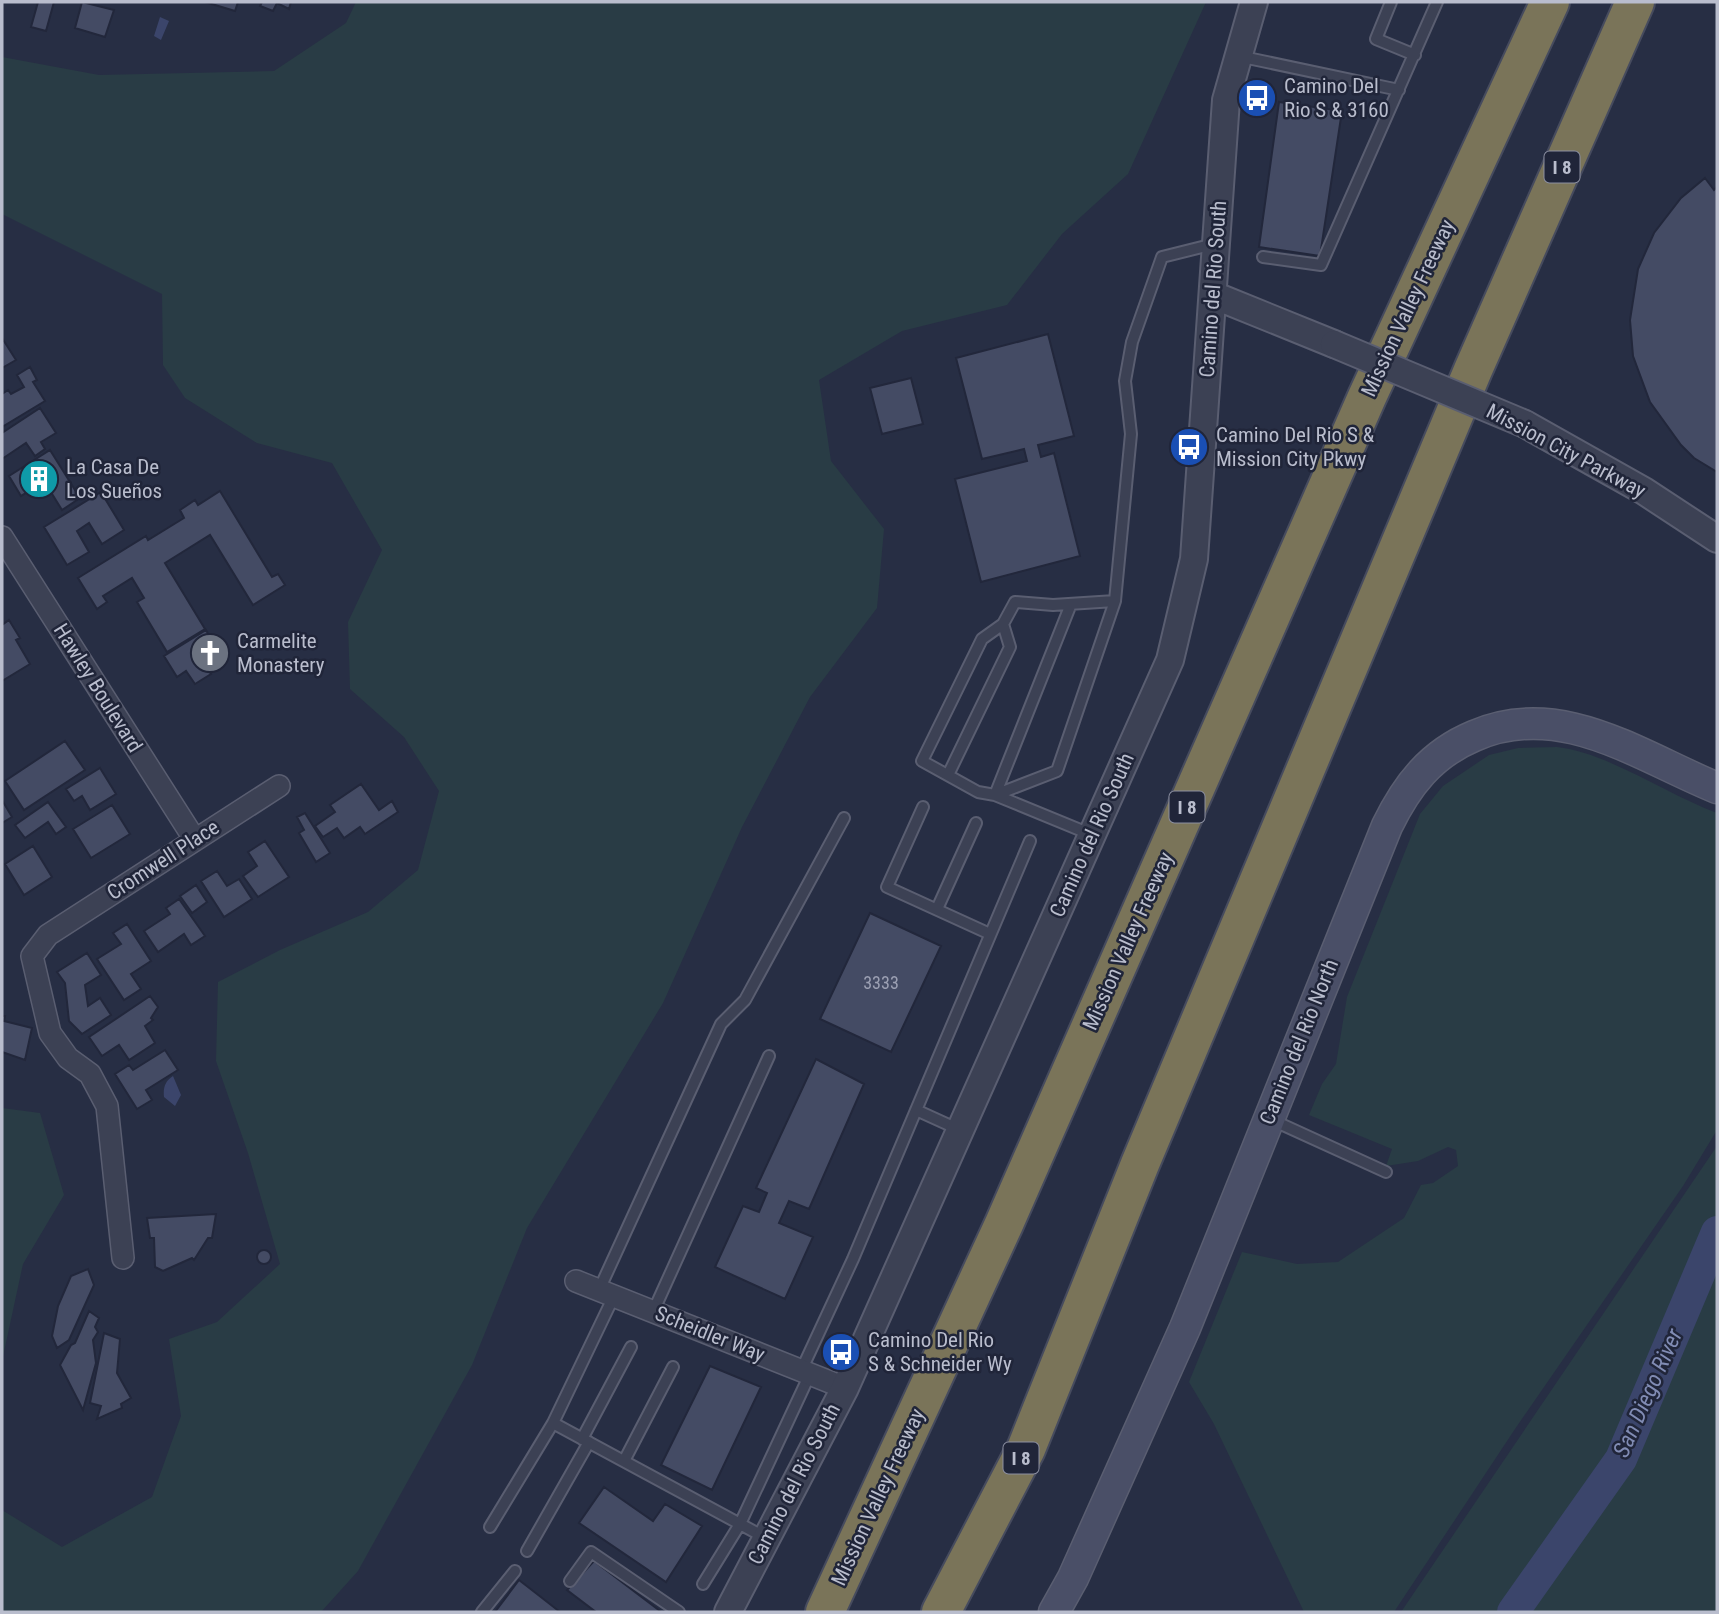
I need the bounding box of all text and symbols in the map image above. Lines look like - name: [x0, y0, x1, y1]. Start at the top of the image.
- place label: Camino Del Rio S & 3160: [1284, 74, 1389, 122]
- bus stop icon: Camino Del Rio S & 3160: [1236, 77, 1278, 119]
- road number: I 8: [1544, 152, 1580, 182]
- street label: Camino del Rio South: [1195, 200, 1231, 378]
- street label: Mission Valley Freeway: [1356, 215, 1460, 400]
- street label: Mission City Parkway: [1482, 399, 1650, 503]
- place label: Camino Del Rio S & Mission City Pkwy: [1216, 423, 1375, 471]
- bus stop icon: Camino Del Rio S & Mission City Pkwy: [1168, 426, 1210, 468]
- place label: La Casa De Los Sueños: [66, 455, 162, 503]
- building icon: La Casa De Los Sueños: [18, 458, 60, 500]
- street label: Hawley Boulevard: [49, 619, 147, 757]
- place label: Carmelite Monastery: [237, 629, 325, 677]
- church icon: Carmelite Monastery: [189, 632, 231, 674]
- street label: Camino del Rio South: [1045, 749, 1139, 921]
- road number: I 8: [1170, 792, 1204, 822]
- street label: Cromwell Place: [103, 815, 224, 905]
- street label: Mission Valley Freeway: [1078, 848, 1178, 1034]
- street label: Camino del Rio North: [1255, 956, 1343, 1128]
- house number: 3333: [863, 972, 899, 993]
- street label: Scheidler Way: [652, 1301, 769, 1367]
- water label: San Diego River: [1608, 1324, 1689, 1461]
- place label: Camino Del Rio S & Schneider Wy: [868, 1328, 1012, 1376]
- bus stop icon: Camino Del Rio S & Schneider Wy: [820, 1331, 862, 1373]
- street label: Camino del Rio South: [743, 1400, 845, 1568]
- street label: Mission Valley Freeway: [826, 1404, 930, 1589]
- road number: I 8: [1004, 1442, 1038, 1474]

